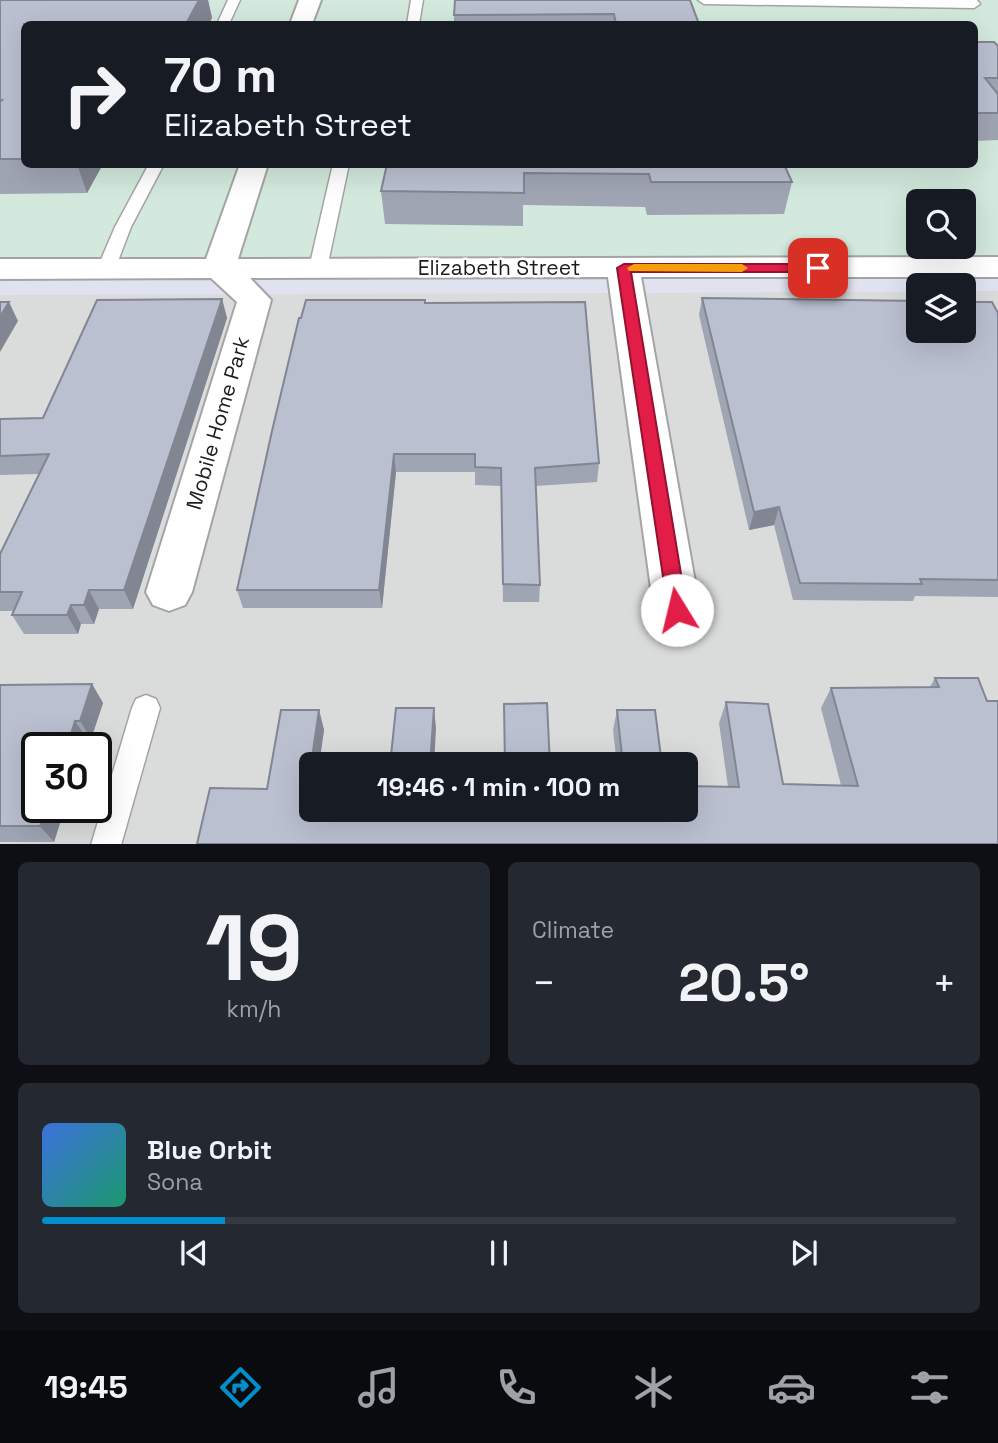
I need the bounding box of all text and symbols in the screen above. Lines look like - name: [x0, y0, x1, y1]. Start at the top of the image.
- text: 70 m: [164, 44, 277, 106]
- icon: right: [49, 49, 140, 140]
- text: Elizabeth Street: [164, 105, 412, 145]
- map controls: [906, 189, 976, 343]
- button: search: [906, 189, 976, 259]
- pin: [788, 238, 848, 298]
- icon: arrive: [799, 249, 837, 287]
- street label: Elizabeth Street: [418, 254, 580, 281]
- button: layers: [906, 273, 976, 343]
- street label: Mobile Home Park: [180, 333, 255, 513]
- position arrow: [640, 573, 714, 647]
- speed limit sign: 30: [21, 732, 112, 823]
- text: 19:46 · 1 min · 100 m: [377, 770, 620, 804]
- text: 19: [205, 890, 303, 1007]
- text: Climate: [532, 915, 614, 945]
- text: 20.5°: [678, 950, 810, 1016]
- text: −: [532, 959, 556, 1007]
- text: +: [932, 959, 956, 1007]
- text: km/h: [227, 994, 281, 1024]
- text: Blue Orbit: [147, 1133, 272, 1167]
- text: Sona: [147, 1167, 203, 1197]
- icon: previous: [175, 1234, 213, 1272]
- icon: pause: [480, 1234, 518, 1272]
- icon: next: [785, 1234, 823, 1272]
- icon: directions: [216, 1363, 265, 1412]
- icon: music: [354, 1363, 403, 1412]
- icon: phone: [492, 1363, 541, 1412]
- icon: climate: [629, 1363, 678, 1412]
- icon: car: [767, 1363, 816, 1412]
- icon: filters: [905, 1363, 954, 1412]
- text: 19:45: [44, 1367, 128, 1407]

